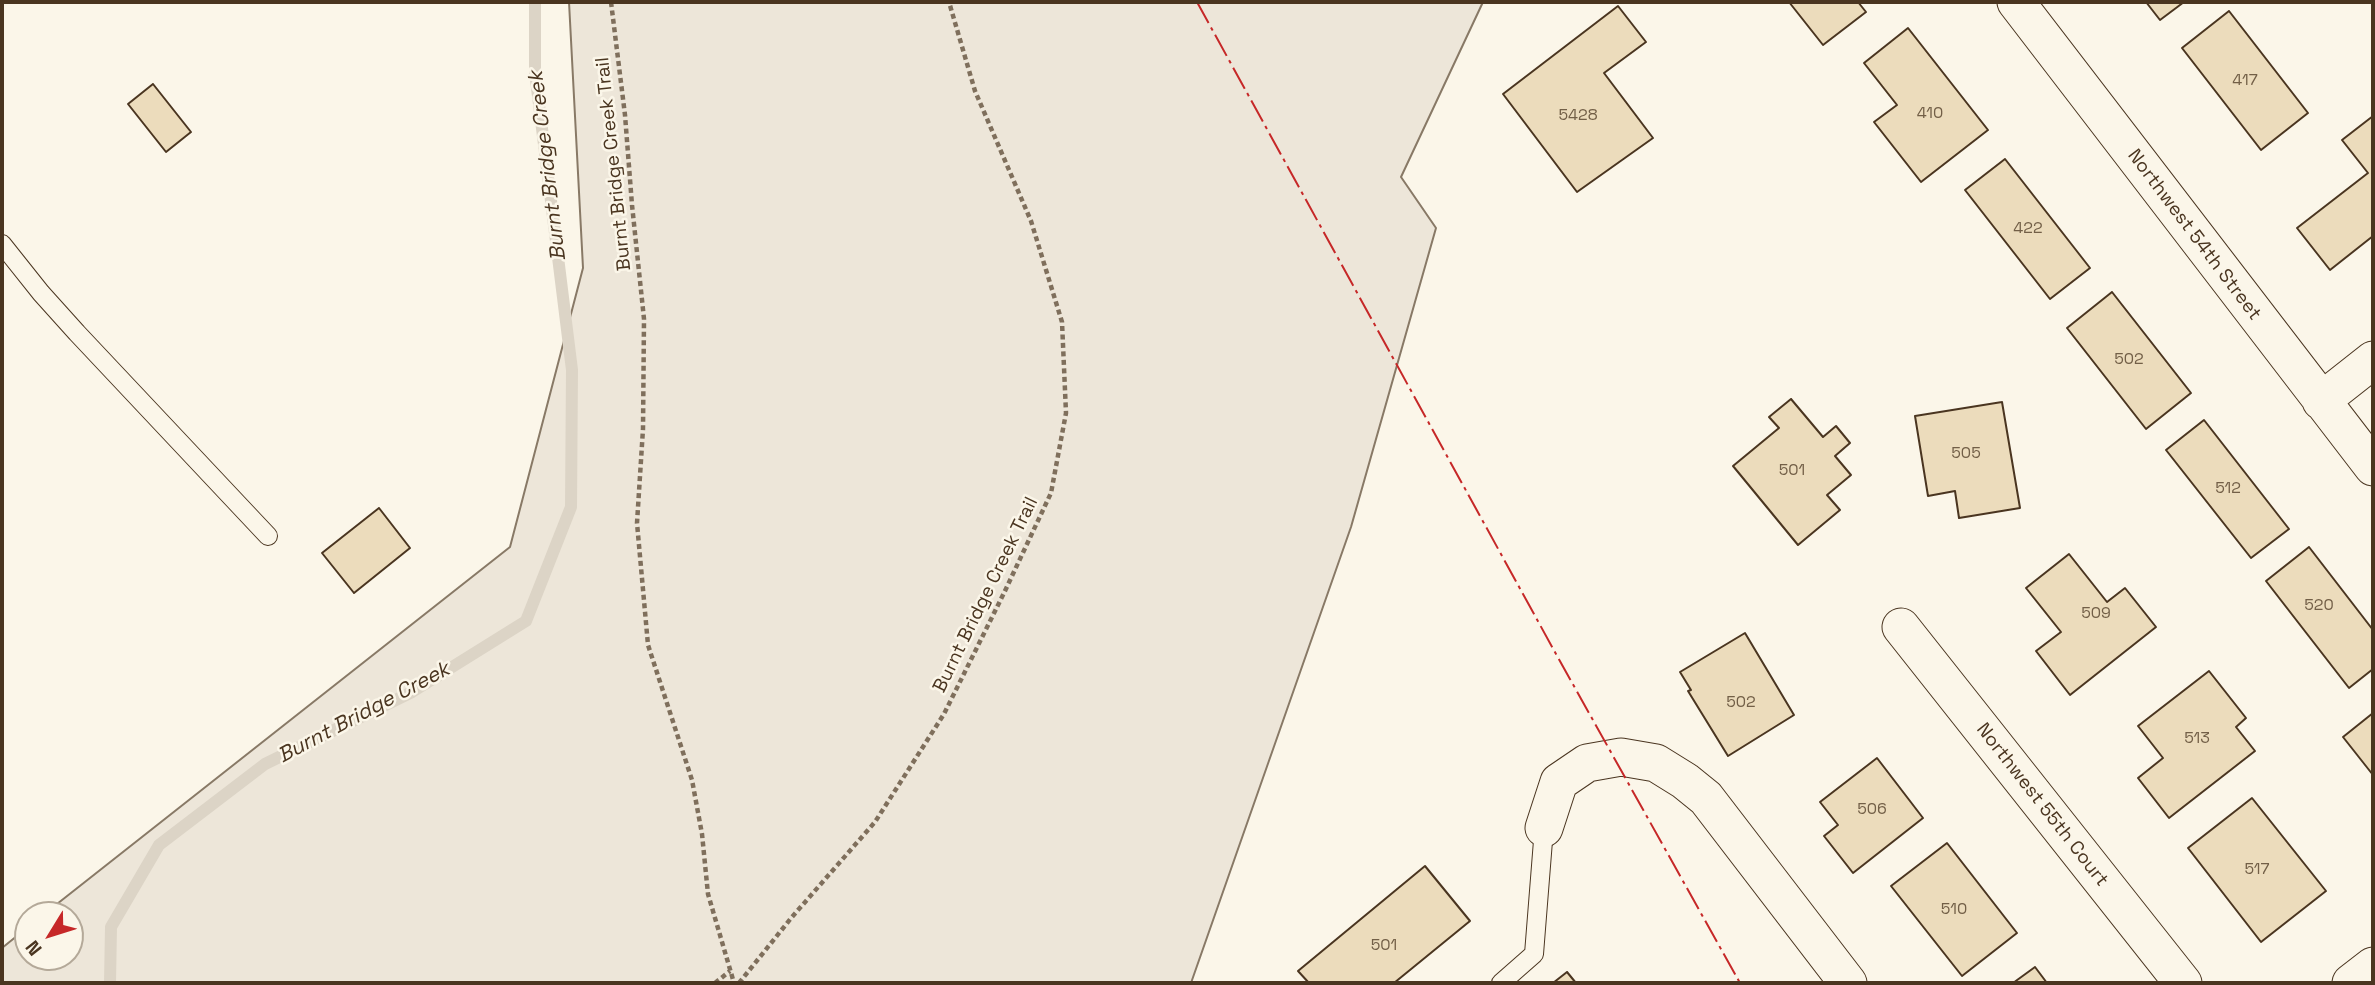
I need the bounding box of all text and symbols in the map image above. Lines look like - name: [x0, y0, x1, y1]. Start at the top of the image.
- street label: Burnt Bridge Creek Trail: [591, 56, 637, 272]
- water label: Burnt Bridge Creek: [524, 70, 572, 262]
- house number: 417: [2232, 71, 2258, 91]
- house number: 410: [1917, 104, 1943, 124]
- house number: 5428: [1558, 106, 1598, 126]
- street label: Northwest 54th Street: [2122, 145, 2266, 325]
- house number: 422: [2013, 219, 2043, 239]
- house number: 502: [2114, 350, 2144, 370]
- house number: 505: [1951, 444, 1981, 464]
- house number: 501: [1779, 461, 1805, 481]
- house number: 512: [2215, 479, 2241, 499]
- street label: Burnt Bridge Creek Trail: [929, 494, 1043, 696]
- house number: 520: [2304, 596, 2334, 616]
- house number: 509: [2081, 604, 2111, 624]
- water label: Burnt Bridge Creek: [274, 657, 454, 769]
- house number: 502: [1726, 693, 1756, 713]
- street label: Northwest 55th Court: [1971, 719, 2113, 891]
- house number: 513: [2184, 729, 2210, 749]
- house number: 506: [1857, 800, 1887, 820]
- house number: 517: [2244, 860, 2270, 880]
- house number: 510: [1941, 900, 1967, 920]
- north arrow: [14, 901, 84, 971]
- text: N: [20, 935, 47, 961]
- house number: 501: [1371, 936, 1397, 956]

